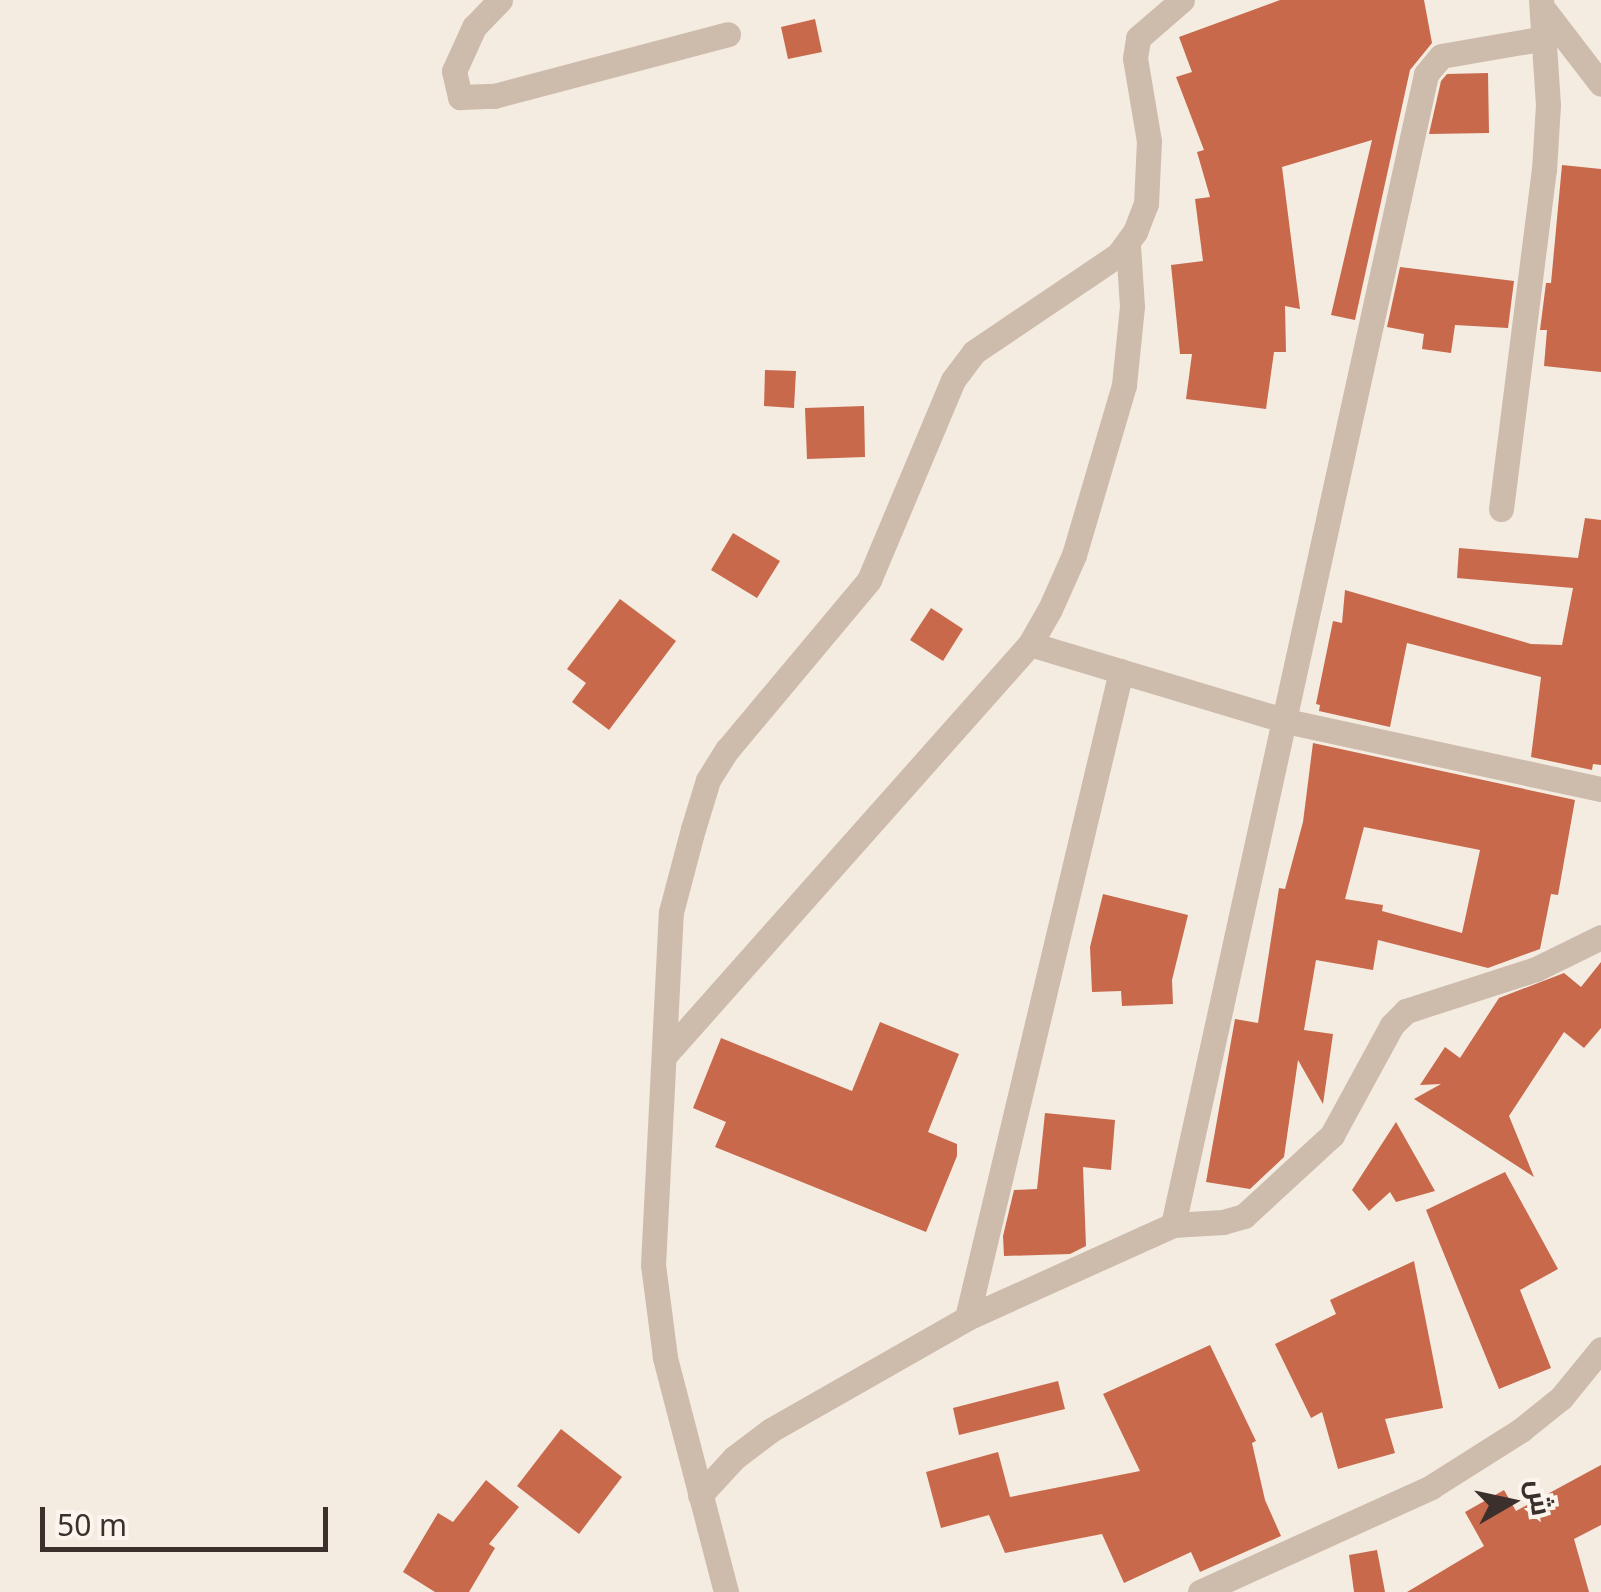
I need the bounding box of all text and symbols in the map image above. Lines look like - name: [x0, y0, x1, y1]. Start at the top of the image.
- north arrow: [1461, 1452, 1561, 1552]
- text: ش: [1519, 1477, 1562, 1518]
- scale bar: [45, 1487, 332, 1549]
- text: 50 m: [57, 1504, 127, 1545]

